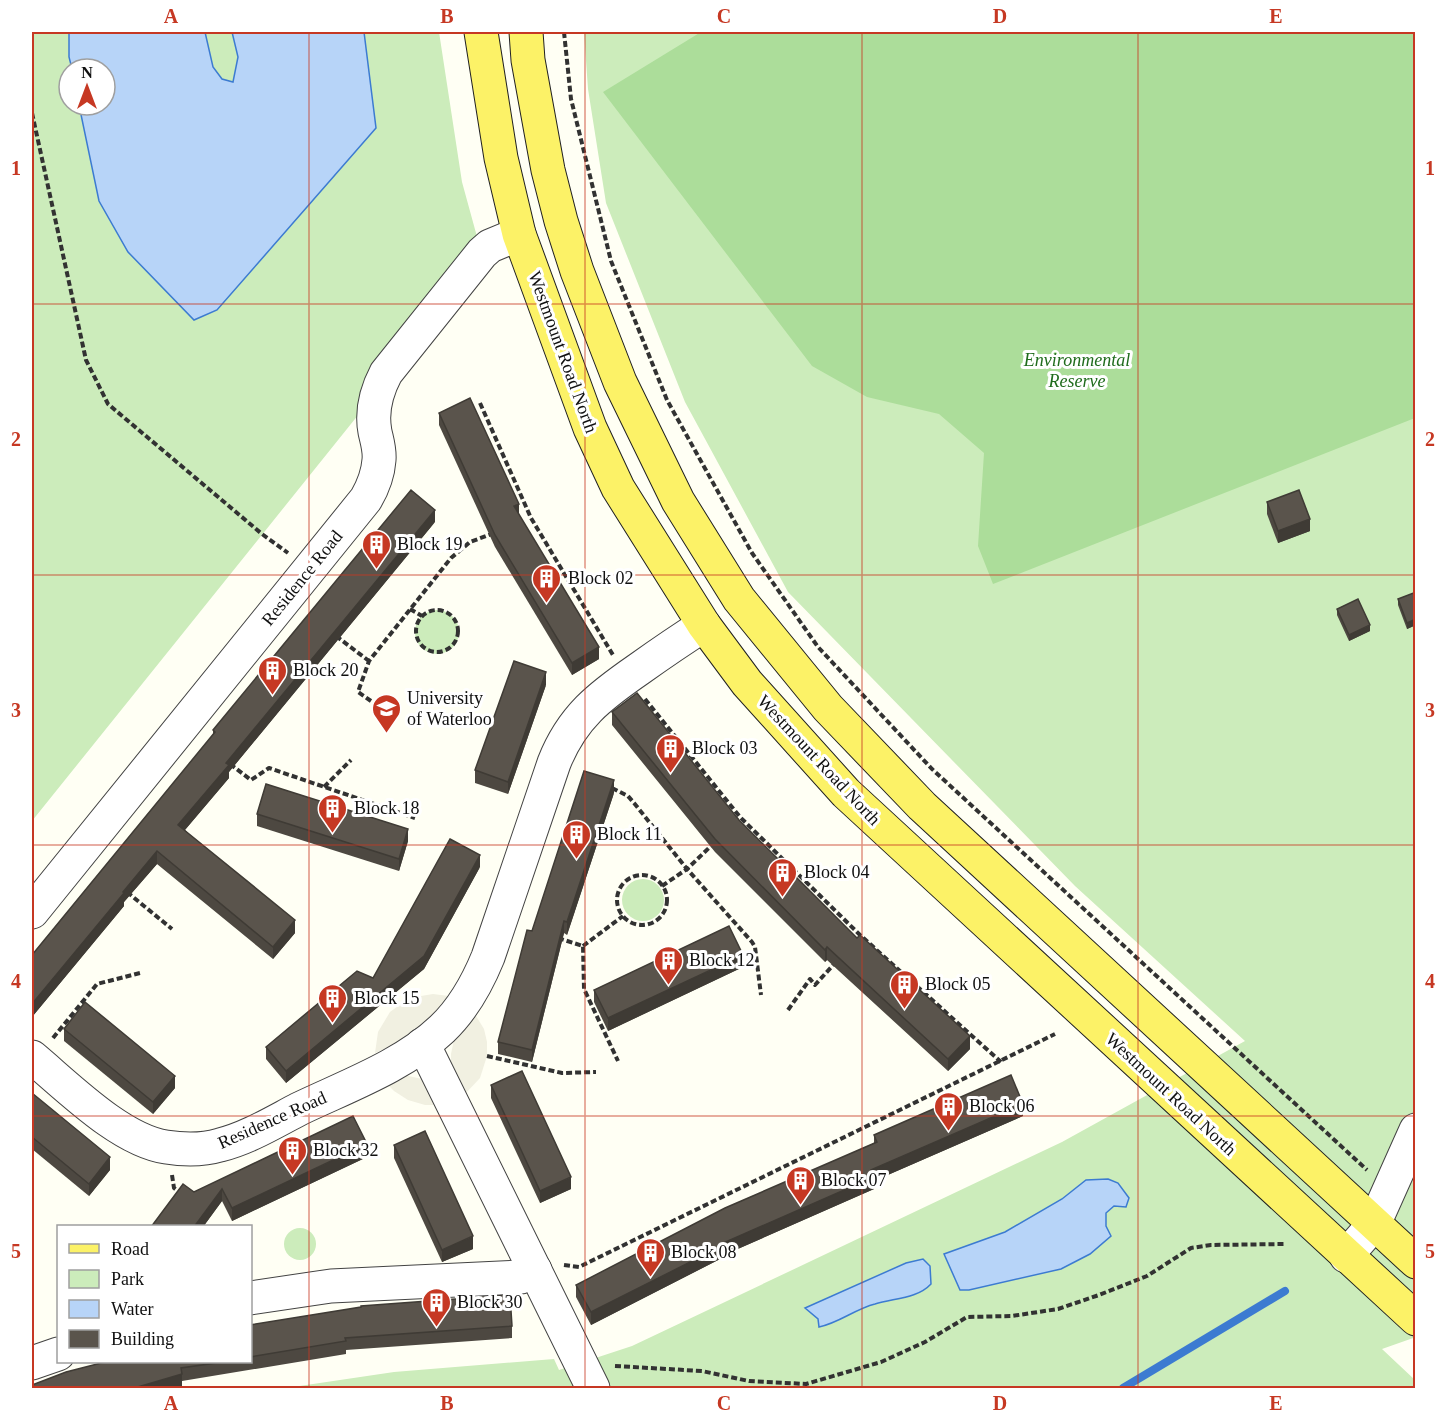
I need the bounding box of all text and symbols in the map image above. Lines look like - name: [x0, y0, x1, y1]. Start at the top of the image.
- text: A: [164, 5, 179, 27]
- text: B: [440, 5, 454, 27]
- text: C: [717, 5, 731, 27]
- text: D: [993, 5, 1007, 27]
- text: E: [1269, 5, 1283, 27]
- north arrow: [57, 57, 117, 117]
- text: N: [81, 64, 93, 81]
- text: 1: [11, 157, 21, 179]
- text: 1: [1425, 157, 1435, 179]
- street label: Westmount Road North: [524, 268, 602, 436]
- park label: Environmental Reserve: [1023, 350, 1130, 391]
- text: 2: [11, 428, 21, 450]
- text: 2: [1425, 428, 1435, 450]
- street label: Residence Road: [258, 526, 346, 630]
- building icon: Block 19: [360, 528, 392, 570]
- place label: Block 19: [397, 534, 463, 554]
- building icon: Block 02: [531, 562, 563, 604]
- place label: Block 02: [568, 568, 634, 588]
- building icon: Block 20: [256, 654, 288, 696]
- place label: Block 20: [293, 660, 359, 680]
- place label: University of Waterloo: [407, 688, 492, 729]
- street label: Westmount Road North: [754, 691, 884, 829]
- school or university icon: University of Waterloo: [370, 692, 402, 734]
- text: 3: [11, 699, 21, 721]
- text: 3: [1425, 699, 1435, 721]
- building icon: Block 03: [655, 732, 687, 774]
- place label: Block 03: [692, 738, 758, 758]
- building icon: Block 18: [317, 792, 349, 834]
- place label: Block 18: [354, 798, 420, 818]
- building icon: Block 11: [560, 818, 592, 860]
- place label: Block 11: [597, 824, 662, 844]
- building icon: Block 04: [767, 856, 799, 898]
- place label: Block 04: [804, 862, 870, 882]
- building icon: Block 12: [652, 944, 684, 986]
- place label: Block 12: [689, 950, 755, 970]
- building icon: Block 05: [888, 968, 920, 1010]
- text: 4: [11, 970, 21, 992]
- text: 4: [1425, 970, 1435, 992]
- place label: Block 05: [925, 974, 991, 994]
- building icon: Block 15: [317, 982, 349, 1024]
- place label: Block 15: [354, 988, 420, 1008]
- street label: Westmount Road North: [1102, 1029, 1240, 1159]
- street label: Residence Road: [215, 1087, 329, 1153]
- building icon: Block 06: [932, 1090, 964, 1132]
- place label: Block 06: [969, 1096, 1035, 1116]
- building icon: Block 32: [276, 1134, 308, 1176]
- place label: Block 32: [313, 1140, 379, 1160]
- building icon: Block 07: [784, 1164, 816, 1206]
- place label: Block 07: [821, 1170, 887, 1190]
- legend: [57, 1225, 252, 1363]
- building icon: Block 08: [634, 1236, 666, 1278]
- text: Road: [111, 1239, 149, 1259]
- text: 5: [11, 1240, 21, 1262]
- text: 5: [1425, 1240, 1435, 1262]
- place label: Block 08: [671, 1242, 737, 1262]
- text: Park: [111, 1269, 144, 1289]
- building icon: Block 30: [420, 1286, 452, 1328]
- place label: Block 30: [457, 1292, 523, 1312]
- text: Water: [111, 1299, 154, 1319]
- text: Building: [111, 1329, 174, 1349]
- text: A: [164, 1392, 179, 1414]
- text: B: [440, 1392, 454, 1414]
- text: C: [717, 1392, 731, 1414]
- text: D: [993, 1392, 1007, 1414]
- text: E: [1269, 1392, 1283, 1414]

